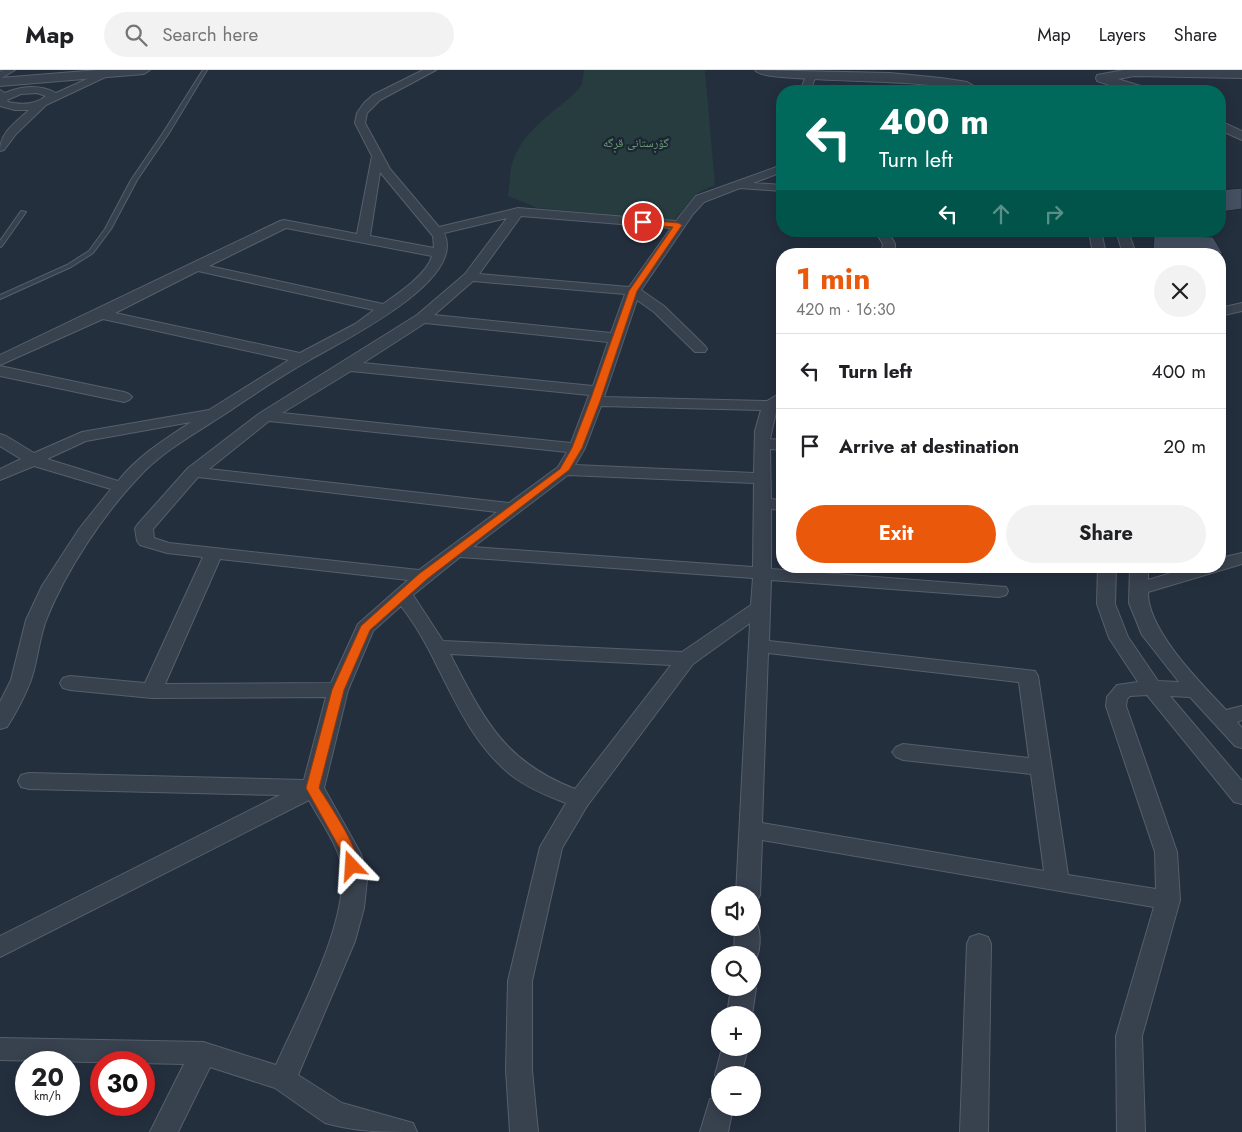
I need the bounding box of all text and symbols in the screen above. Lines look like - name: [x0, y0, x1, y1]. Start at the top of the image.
- search box: [104, 12, 454, 57]
- text: Map: [25, 17, 74, 52]
- icon: search: [122, 21, 150, 49]
- text: Search here: [162, 21, 258, 48]
- text: Map: [1037, 22, 1071, 48]
- text: Layers: [1099, 22, 1146, 48]
- text: Share: [1174, 22, 1217, 48]
- text: 400 m: [879, 97, 989, 147]
- icon: left: [796, 105, 861, 170]
- park label: گۆڕستانی قڕگە: [603, 134, 669, 153]
- text: Turn left: [879, 143, 953, 175]
- icon: left: [934, 200, 962, 228]
- icon: ahead: [987, 200, 1015, 228]
- icon: right: [1040, 200, 1068, 228]
- pin: [622, 201, 664, 243]
- icon: arrive: [629, 208, 657, 236]
- text: 1 min: [796, 257, 870, 300]
- button: close: [1154, 265, 1206, 317]
- text: 420 m · 16:30: [796, 298, 895, 321]
- icon: left: [796, 357, 824, 385]
- text: Turn left: [839, 358, 912, 385]
- text: 400 m: [1152, 358, 1206, 385]
- icon: arrive: [796, 432, 824, 460]
- text: Arrive at destination: [839, 433, 1019, 460]
- text: 20 m: [1163, 433, 1206, 460]
- button: Exit: [796, 505, 996, 563]
- button: Share: [1006, 505, 1206, 563]
- position arrow: [325, 839, 377, 891]
- map controls: [711, 886, 761, 1116]
- button: sound: [711, 886, 761, 936]
- button: search: [711, 946, 761, 996]
- button: +: [711, 1006, 761, 1056]
- speed limit sign: 30: [90, 1051, 155, 1116]
- text: 20: [31, 1059, 64, 1095]
- button: −: [711, 1066, 761, 1116]
- text: km/h: [34, 1087, 61, 1105]

